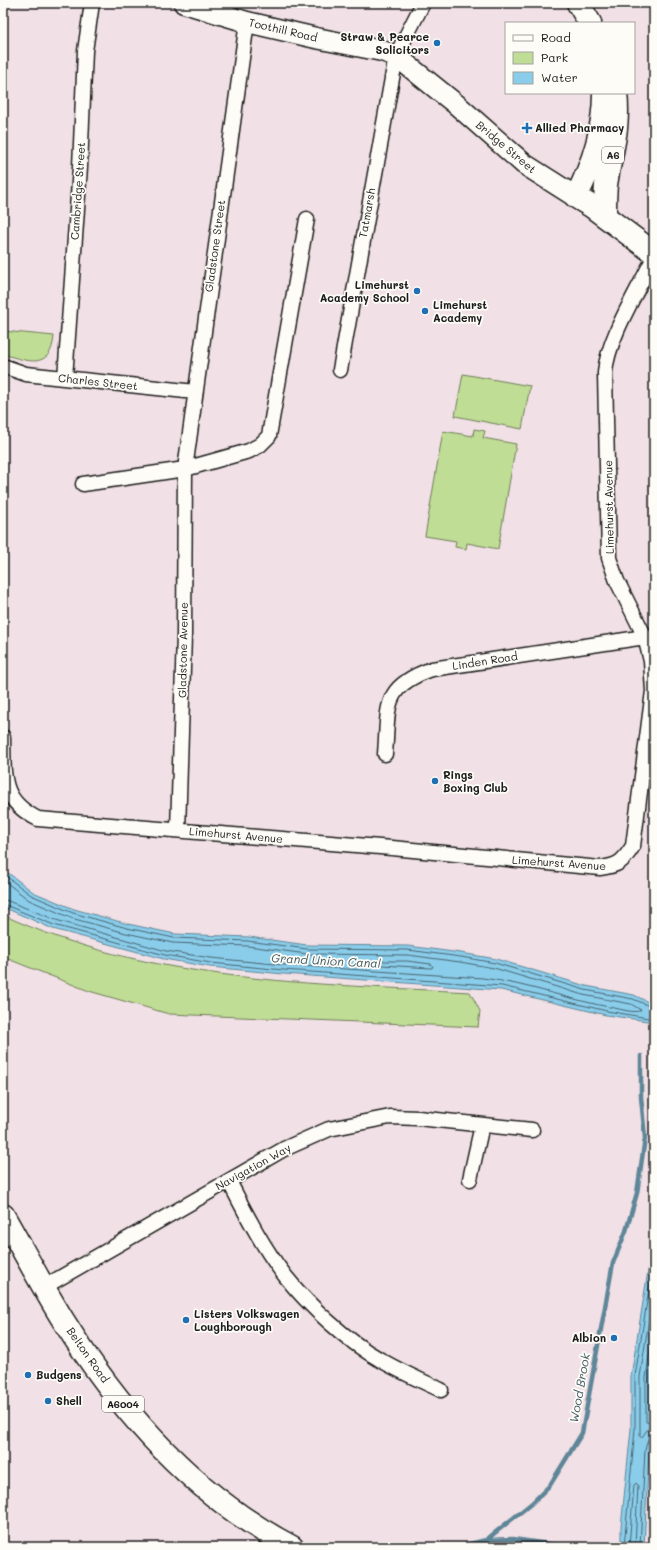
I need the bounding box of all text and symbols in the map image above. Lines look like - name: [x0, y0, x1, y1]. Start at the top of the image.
- street label: Toothill Road: [247, 14, 319, 45]
- legend: [505, 22, 635, 94]
- place label: Straw & Pearce Solicitors: [340, 29, 429, 57]
- text: Road: [541, 29, 571, 45]
- marker: Straw & Pearce Solicitors: [432, 38, 442, 48]
- text: Park: [541, 49, 568, 65]
- text: Water: [541, 69, 578, 85]
- street label: Bridge Street: [473, 117, 540, 176]
- place label: Allied Pharmacy: [535, 120, 624, 135]
- marker: Allied Pharmacy: [522, 123, 532, 133]
- street label: Cambridge Street: [67, 141, 88, 240]
- road number: A6: [602, 147, 624, 163]
- street label: Tatmarsh: [355, 187, 378, 239]
- street label: Gladstone Street: [201, 199, 228, 293]
- place label: Limehurst Academy School: [320, 277, 409, 305]
- marker: Limehurst Academy School: [412, 286, 422, 296]
- place label: Limehurst Academy: [433, 297, 487, 325]
- marker: Limehurst Academy: [420, 306, 430, 316]
- street label: Charles Street: [58, 370, 139, 393]
- street label: Limehurst Avenue: [600, 460, 617, 554]
- street label: Gladstone Avenue: [174, 602, 191, 698]
- street label: Linden Road: [451, 648, 519, 673]
- place label: Rings Boxing Club: [443, 767, 508, 795]
- marker: Rings Boxing Club: [430, 776, 440, 786]
- street label: Limehurst Avenue: [188, 823, 284, 846]
- street label: Limehurst Avenue: [512, 852, 607, 873]
- water label: Grand Union Canal: [271, 949, 381, 971]
- street label: Navigation Way: [212, 1140, 293, 1193]
- place label: Listers Volkswagen Loughborough: [194, 1306, 299, 1334]
- marker: Listers Volkswagen Loughborough: [181, 1315, 191, 1325]
- street label: Belton Road: [64, 1324, 113, 1386]
- place label: Albion: [572, 1330, 606, 1345]
- marker: Albion: [609, 1333, 619, 1343]
- water label: Wood Brook: [565, 1351, 593, 1424]
- place label: Budgens: [36, 1367, 82, 1382]
- marker: Budgens: [23, 1370, 33, 1380]
- place label: Shell: [56, 1393, 82, 1408]
- marker: Shell: [43, 1396, 53, 1406]
- road number: A6004: [102, 1396, 144, 1412]

